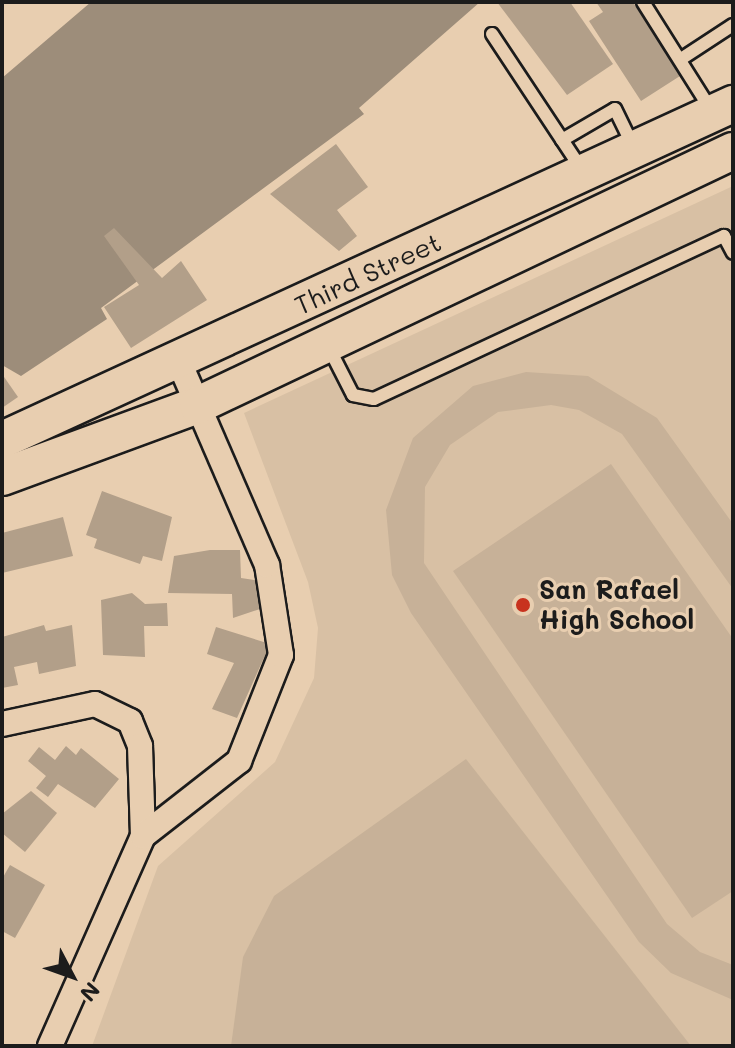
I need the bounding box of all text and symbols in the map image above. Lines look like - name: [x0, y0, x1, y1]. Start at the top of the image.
- street label: Third Street: [290, 227, 446, 321]
- place label: San Rafael High School: [539, 574, 694, 636]
- marker: San Rafael High School: [514, 596, 532, 614]
- north arrow: [32, 936, 112, 1016]
- text: N: [74, 976, 107, 1008]

